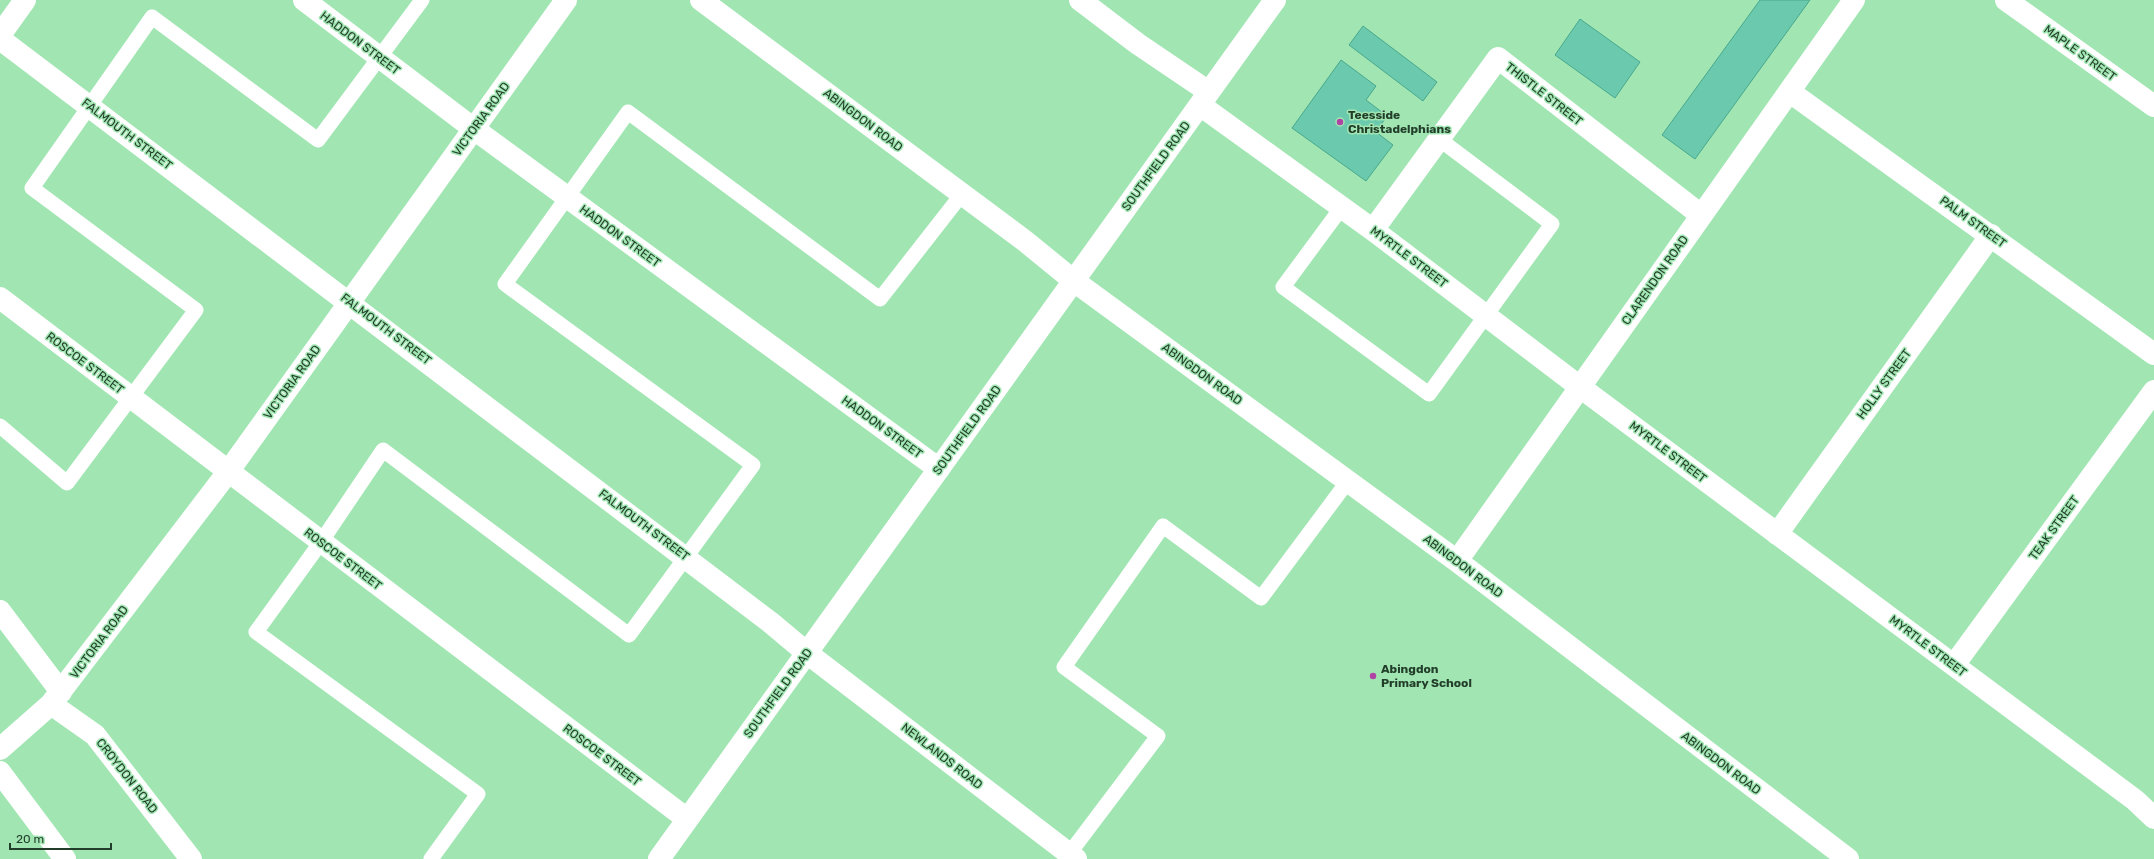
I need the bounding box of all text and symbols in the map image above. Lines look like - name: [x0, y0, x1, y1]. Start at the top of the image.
- street label: HADDON STREET: [317, 8, 403, 78]
- street label: MAPLE STREET: [2041, 22, 2119, 84]
- street label: THISTLE STREET: [1503, 60, 1585, 128]
- street label: VICTORIA ROAD: [449, 79, 513, 159]
- street label: ABINGDON ROAD: [821, 86, 905, 154]
- street label: FALMOUTH STREET: [79, 95, 175, 173]
- place label: Teesside Christadelphians: [1348, 108, 1451, 136]
- marker: Teesside Christadelphians: [1335, 117, 1345, 127]
- street label: SOUTHFIELD ROAD: [1119, 119, 1193, 213]
- street label: PALM STREET: [1937, 193, 2009, 251]
- street label: HADDON STREET: [577, 202, 663, 270]
- street label: MYRTLE STREET: [1368, 224, 1450, 290]
- street label: CLARENDON ROAD: [1619, 233, 1691, 327]
- street label: FALMOUTH STREET: [338, 290, 434, 368]
- street label: ROSCOE STREET: [43, 329, 127, 397]
- street label: ABINGDON ROAD: [1159, 340, 1245, 408]
- street label: VICTORIA ROAD: [260, 342, 324, 422]
- street label: HOLLY STREET: [1854, 346, 1914, 422]
- street label: SOUTHFIELD ROAD: [930, 383, 1004, 477]
- street label: HADDON STREET: [839, 393, 925, 461]
- street label: MYRTLE STREET: [1627, 419, 1709, 485]
- street label: FALMOUTH STREET: [596, 486, 692, 564]
- street label: TEAK STREET: [2026, 493, 2082, 563]
- street label: ROSCOE STREET: [301, 525, 385, 593]
- street label: ABINGDON ROAD: [1421, 532, 1505, 600]
- street label: VICTORIA ROAD: [67, 603, 131, 681]
- street label: MYRTLE STREET: [1887, 613, 1969, 679]
- street label: SOUTHFIELD ROAD: [741, 646, 815, 740]
- place label: Abingdon Primary School: [1381, 662, 1472, 690]
- marker: Abingdon Primary School: [1368, 671, 1378, 681]
- street label: NEWLANDS ROAD: [899, 720, 985, 792]
- street label: ROSCOE STREET: [560, 721, 644, 789]
- street label: ABINGDON ROAD: [1679, 729, 1763, 797]
- street label: CROYDON ROAD: [93, 736, 161, 816]
- scale bar: [10, 825, 111, 851]
- text: 20 m: [16, 832, 44, 846]

